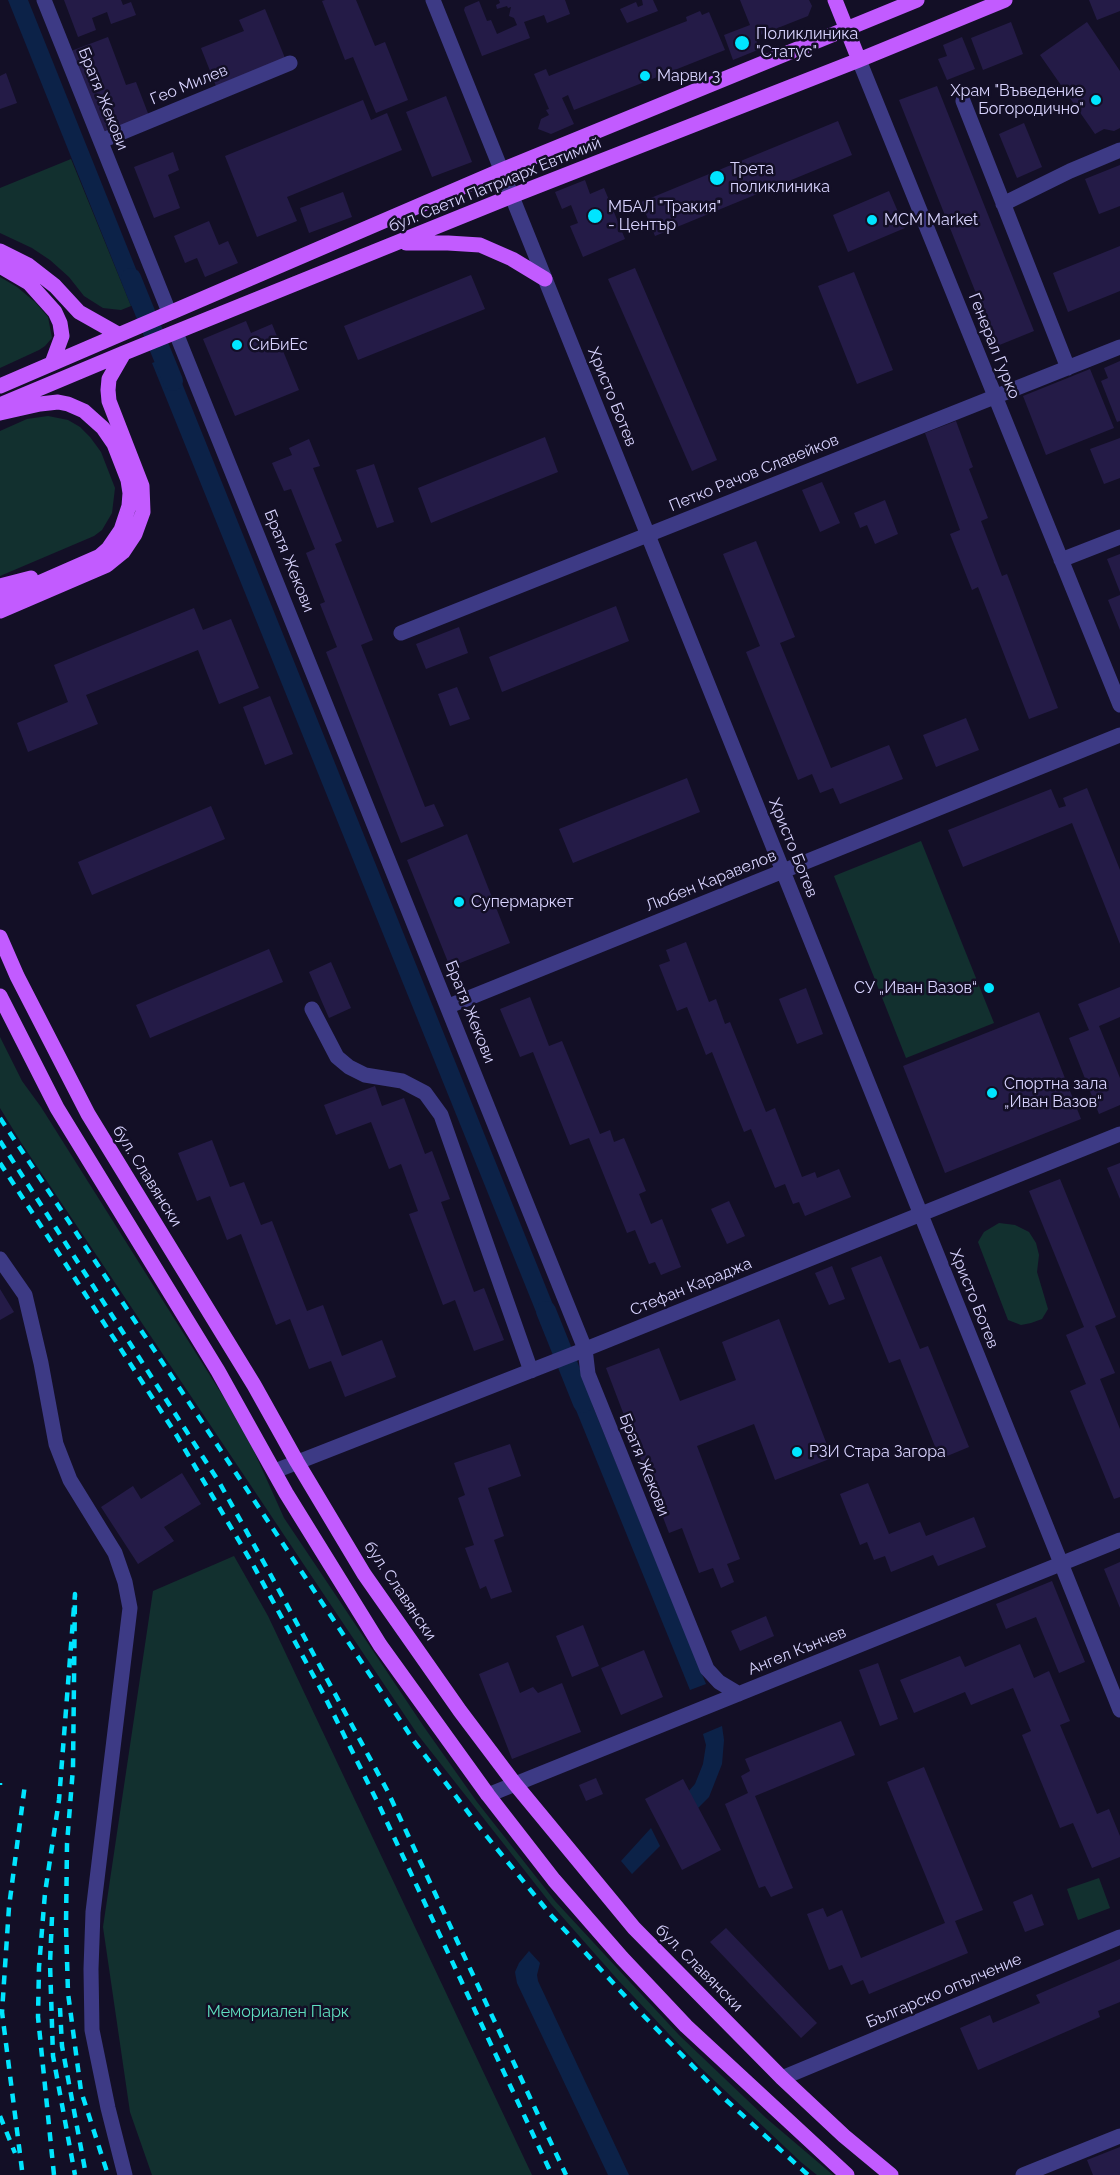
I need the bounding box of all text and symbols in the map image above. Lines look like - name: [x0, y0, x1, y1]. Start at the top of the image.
- place label: Поликлиника "Статус": [756, 24, 858, 62]
- marker: Поликлиника "Статус": [733, 34, 751, 52]
- street label: Братя Жекови: [74, 45, 132, 153]
- street label: Гео Милев: [147, 61, 231, 109]
- place label: Марви 3: [657, 66, 720, 86]
- marker: Марви 3: [638, 69, 652, 83]
- place label: Храм "Въведение Богородично": [950, 81, 1084, 119]
- marker: Храм "Въведение Богородично": [1089, 93, 1103, 107]
- street label: бул. Свети Патриарх Евтимий: [386, 133, 604, 237]
- place label: Трета поликлиника: [730, 159, 830, 197]
- marker: Трета поликлиника: [708, 169, 726, 187]
- place label: МБАЛ "Тракия" - Център: [608, 197, 721, 235]
- marker: МБАЛ "Тракия" - Център: [586, 207, 604, 225]
- place label: MCM Market: [884, 210, 978, 230]
- marker: MCM Market: [865, 213, 879, 227]
- street label: Генерал Гурко: [964, 290, 1024, 402]
- place label: СиБиЕс: [249, 335, 308, 355]
- marker: СиБиЕс: [230, 338, 244, 352]
- street label: Христо Ботев: [583, 345, 641, 449]
- street label: Петко Рачов Славейков: [666, 430, 842, 516]
- street label: Братя Жекови: [260, 507, 318, 615]
- street label: Христо Ботев: [764, 796, 822, 900]
- street label: Любен Каравелов: [643, 846, 779, 916]
- place label: Супермаркет: [471, 892, 574, 912]
- marker: Супермаркет: [452, 895, 466, 909]
- street label: Братя Жекови: [441, 958, 499, 1066]
- place label: СУ „Иван Вазов“: [854, 978, 977, 998]
- marker: СУ „Иван Вазов“: [982, 981, 996, 995]
- place label: Спортна зала „Иван Вазов“: [1004, 1074, 1107, 1112]
- marker: Спортна зала „Иван Вазов“: [985, 1086, 999, 1100]
- street label: бул. Славянски: [108, 1122, 186, 1230]
- street label: Христо Ботев: [945, 1247, 1003, 1351]
- street label: Стефан Караджа: [627, 1254, 755, 1320]
- street label: Братя Жекови: [615, 1411, 673, 1519]
- place label: РЗИ Стара Загора: [809, 1442, 946, 1462]
- marker: РЗИ Стара Загора: [790, 1445, 804, 1459]
- street label: бул. Славянски: [360, 1538, 440, 1644]
- street label: Ангел Кънчев: [745, 1623, 849, 1679]
- street label: бул. Славянски: [651, 1920, 747, 2016]
- street label: Българско опълчение: [863, 1950, 1025, 2032]
- park label: Мемориален Парк: [207, 2002, 349, 2022]

